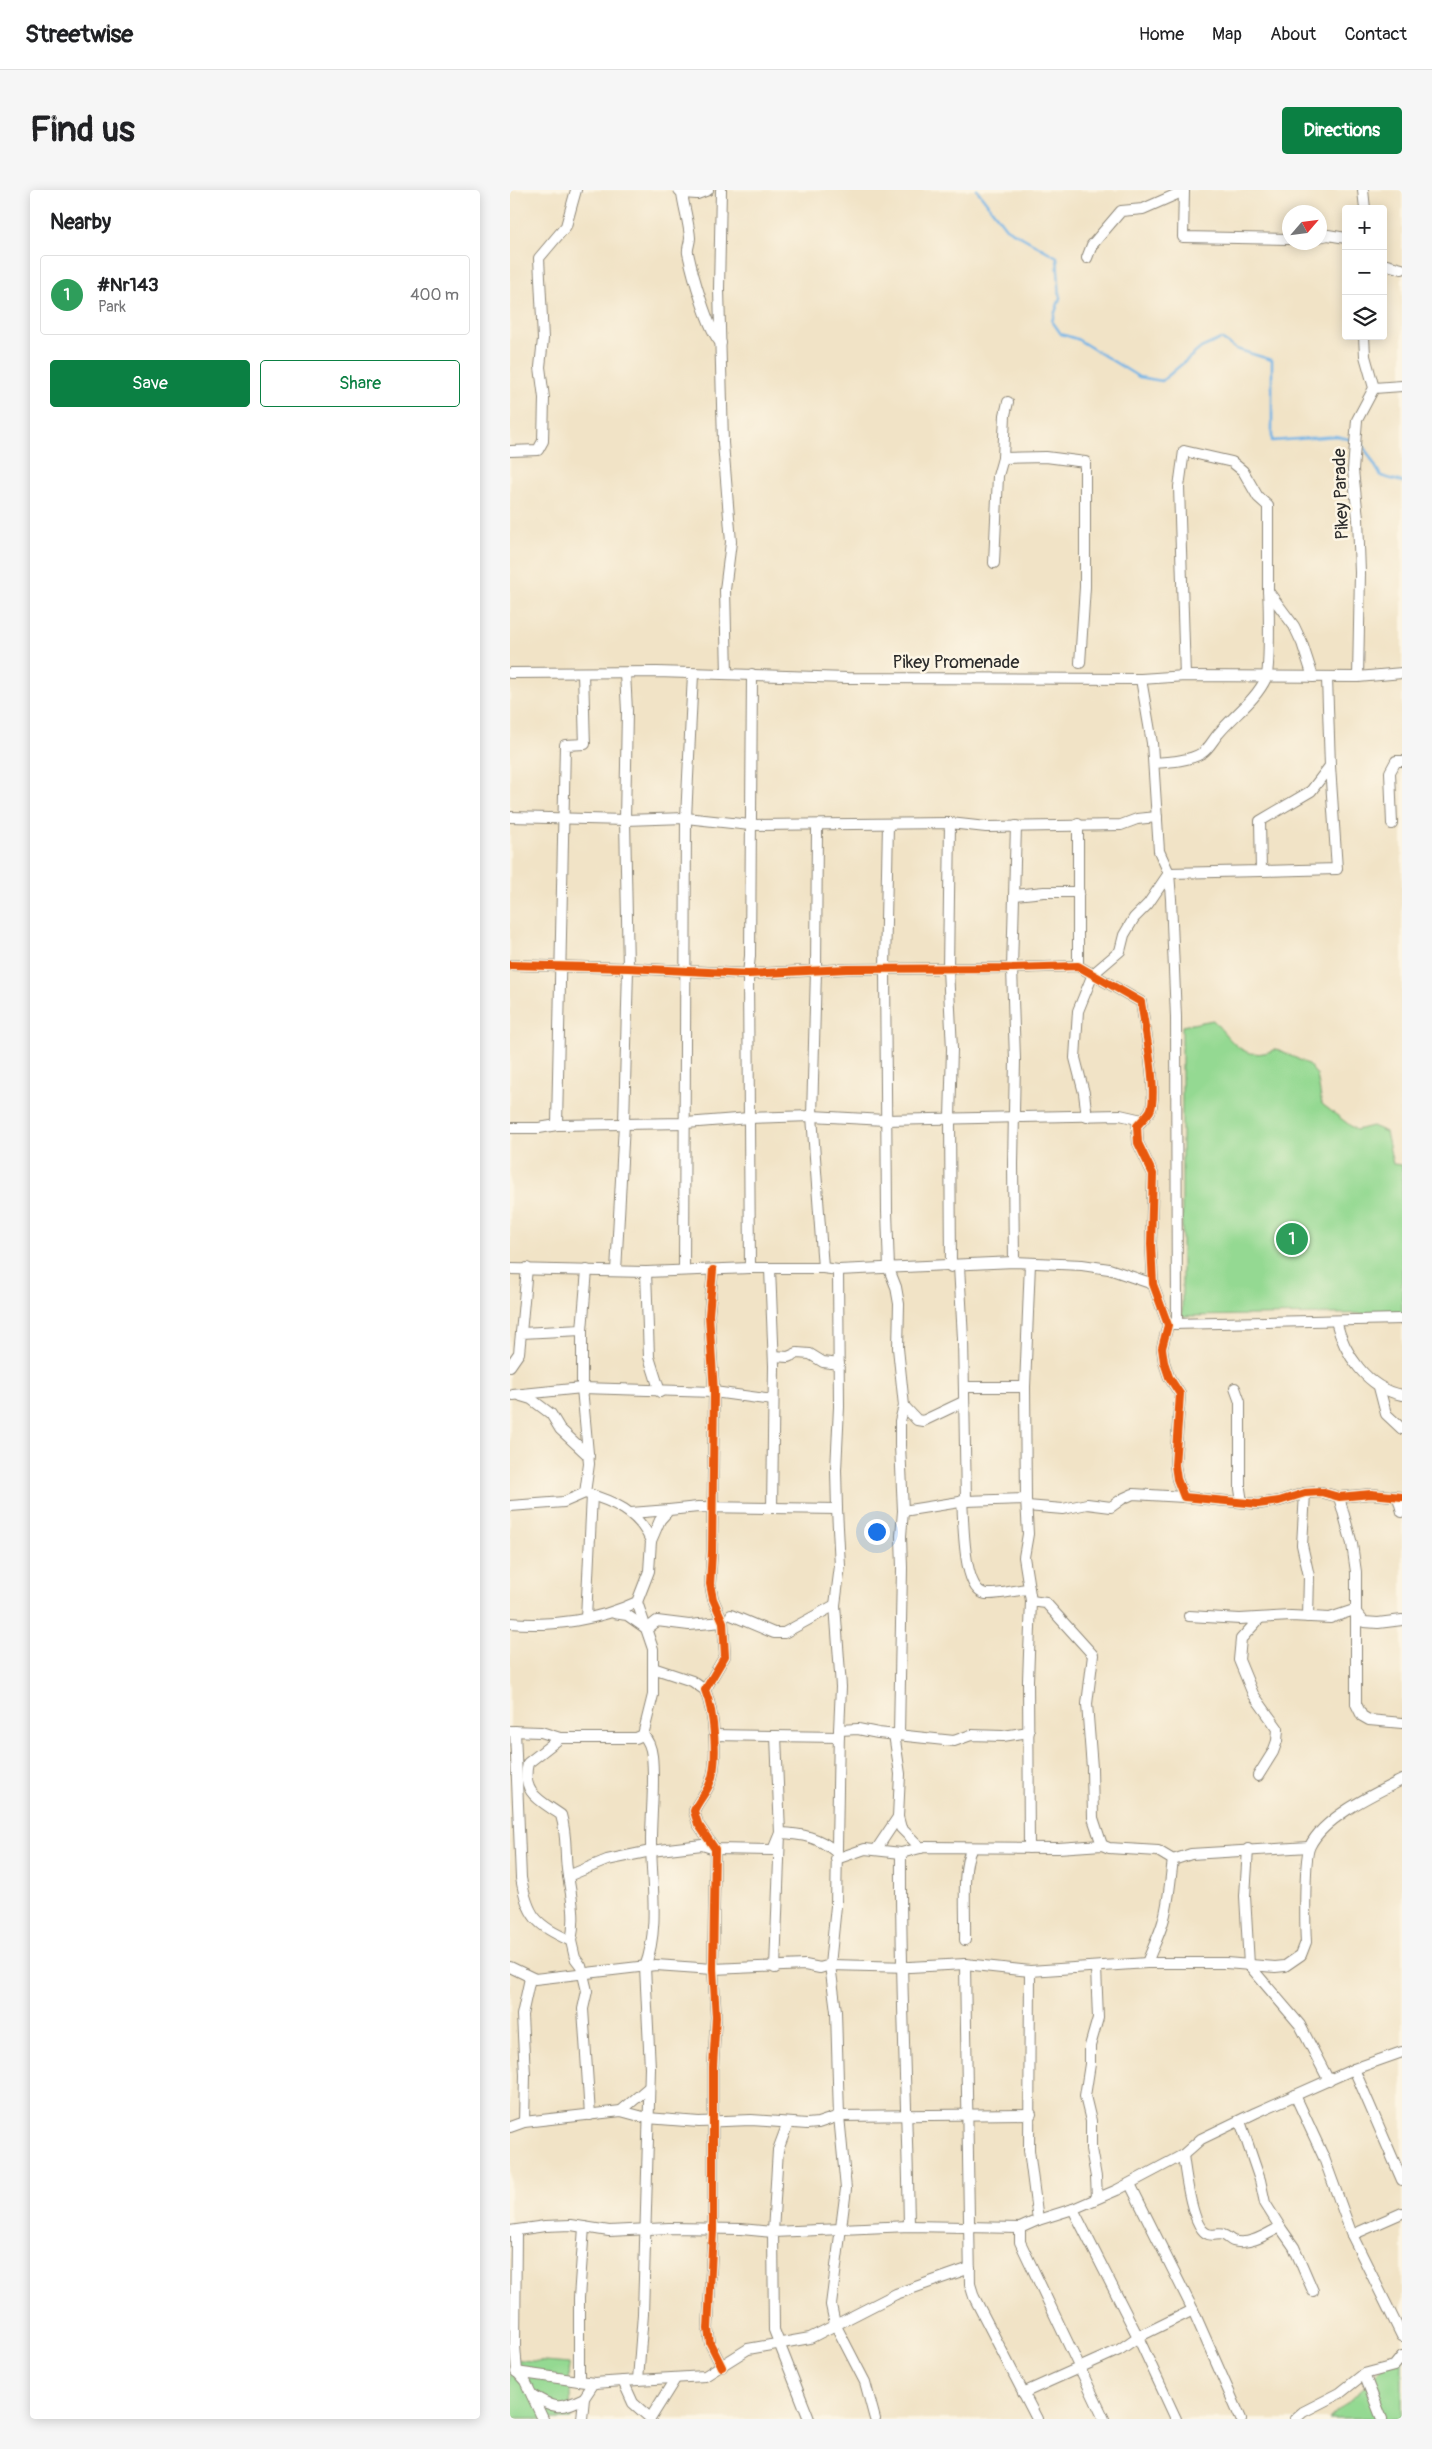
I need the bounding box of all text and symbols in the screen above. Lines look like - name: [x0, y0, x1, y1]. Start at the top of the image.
- text: Streetwise: [25, 20, 133, 49]
- text: Home: [1139, 23, 1184, 46]
- text: Map: [1212, 23, 1242, 46]
- text: About: [1270, 23, 1316, 46]
- text: Contact: [1344, 23, 1407, 46]
- button: Directions: [1282, 107, 1402, 154]
- text: Find us: [30, 108, 135, 152]
- north arrow: [1282, 205, 1327, 250]
- map controls: [1342, 205, 1387, 340]
- button: +: [1342, 205, 1387, 250]
- text: Nearby: [50, 209, 111, 236]
- button: −: [1342, 250, 1387, 295]
- text: #Nr143: [98, 273, 159, 297]
- text: 1: [64, 285, 70, 305]
- text: 400 m: [410, 285, 459, 305]
- button: layers: [1342, 295, 1387, 340]
- text: Park: [98, 297, 126, 317]
- button: Save: [50, 360, 250, 407]
- button: Share: [260, 360, 460, 407]
- street label: Pikey Parade: [1328, 448, 1354, 540]
- street label: Pikey Promenade: [893, 651, 1020, 674]
- pin: 1: [1276, 1220, 1308, 1258]
- your location: [864, 1519, 890, 1545]

